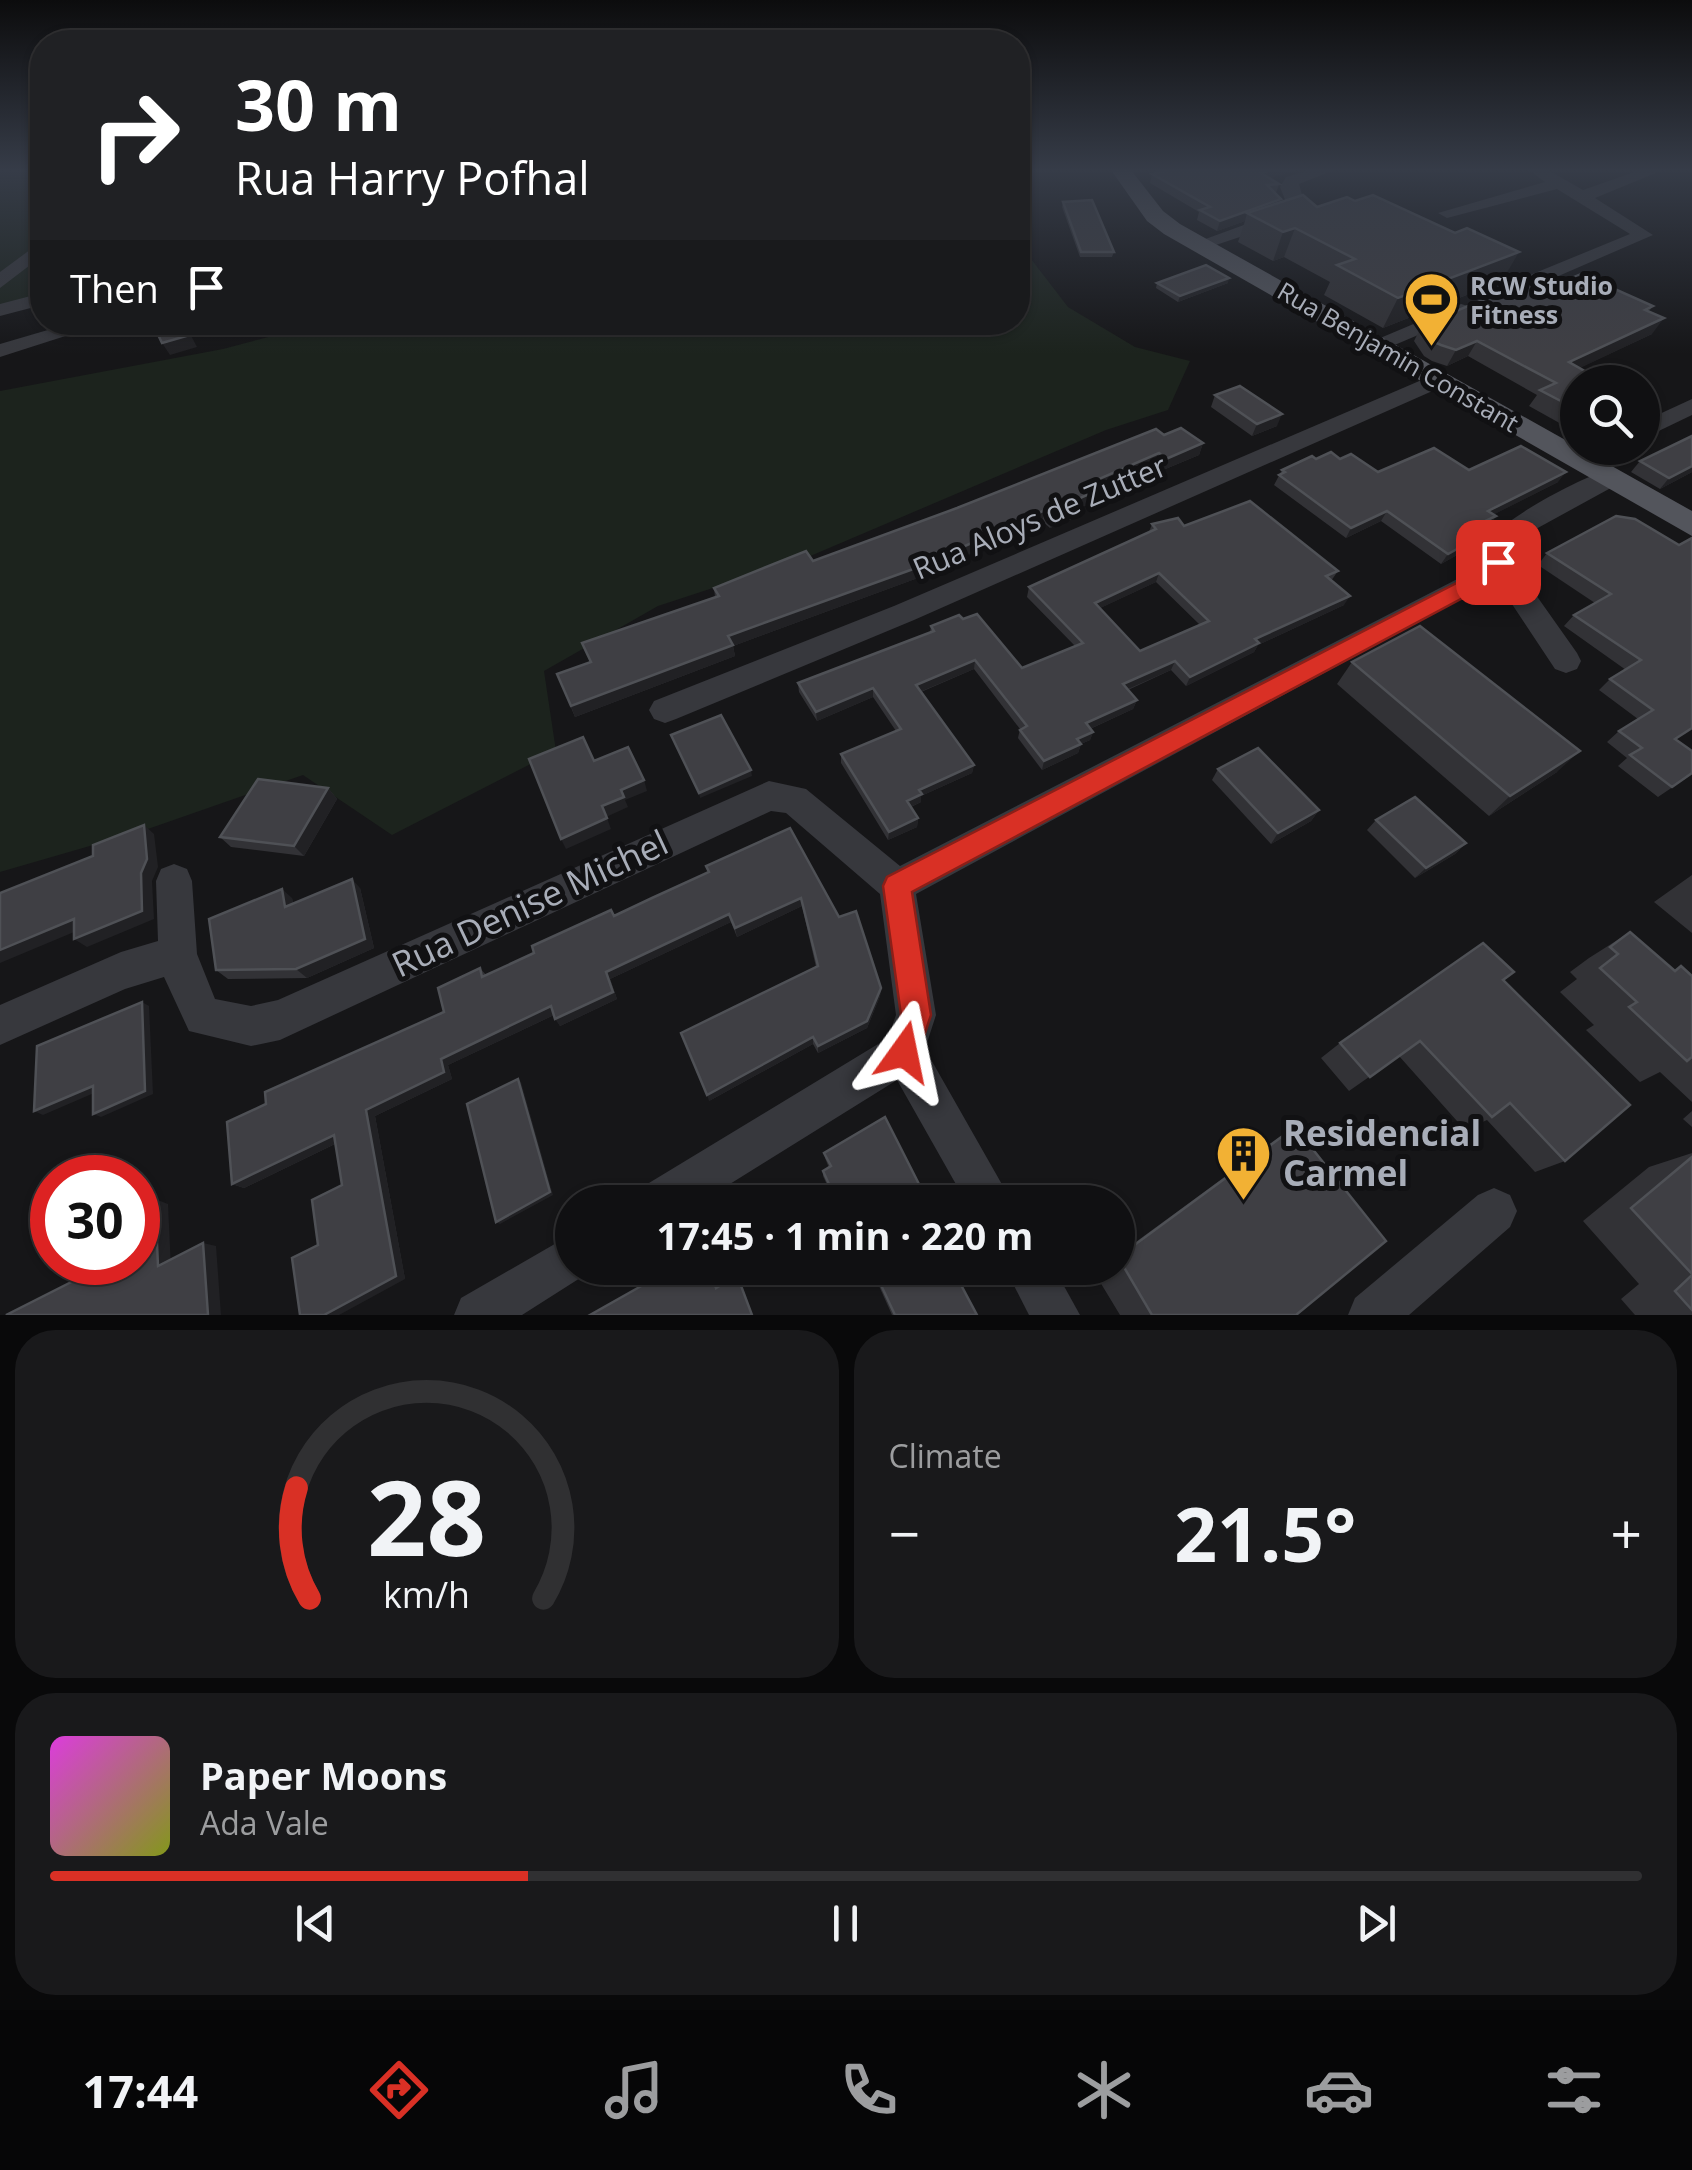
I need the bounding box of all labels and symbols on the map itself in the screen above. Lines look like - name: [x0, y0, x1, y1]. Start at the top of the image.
- place label: RCW Studio Fitness: [1470, 268, 1613, 331]
- sports icon: RCW Studio Fitness: [1401, 270, 1461, 349]
- street label: Rua Benjamin Constant: [1272, 273, 1525, 439]
- street label: Rua Aloys de Zutter: [906, 445, 1173, 589]
- pin: [1456, 520, 1541, 605]
- street label: Rua Denise Michel: [384, 818, 675, 987]
- position arrow: [852, 1000, 956, 1104]
- place label: Residencial Carmel: [1283, 1109, 1481, 1196]
- building icon: Residencial Carmel: [1214, 1124, 1274, 1203]
- speed limit sign: 30: [30, 1155, 160, 1285]

